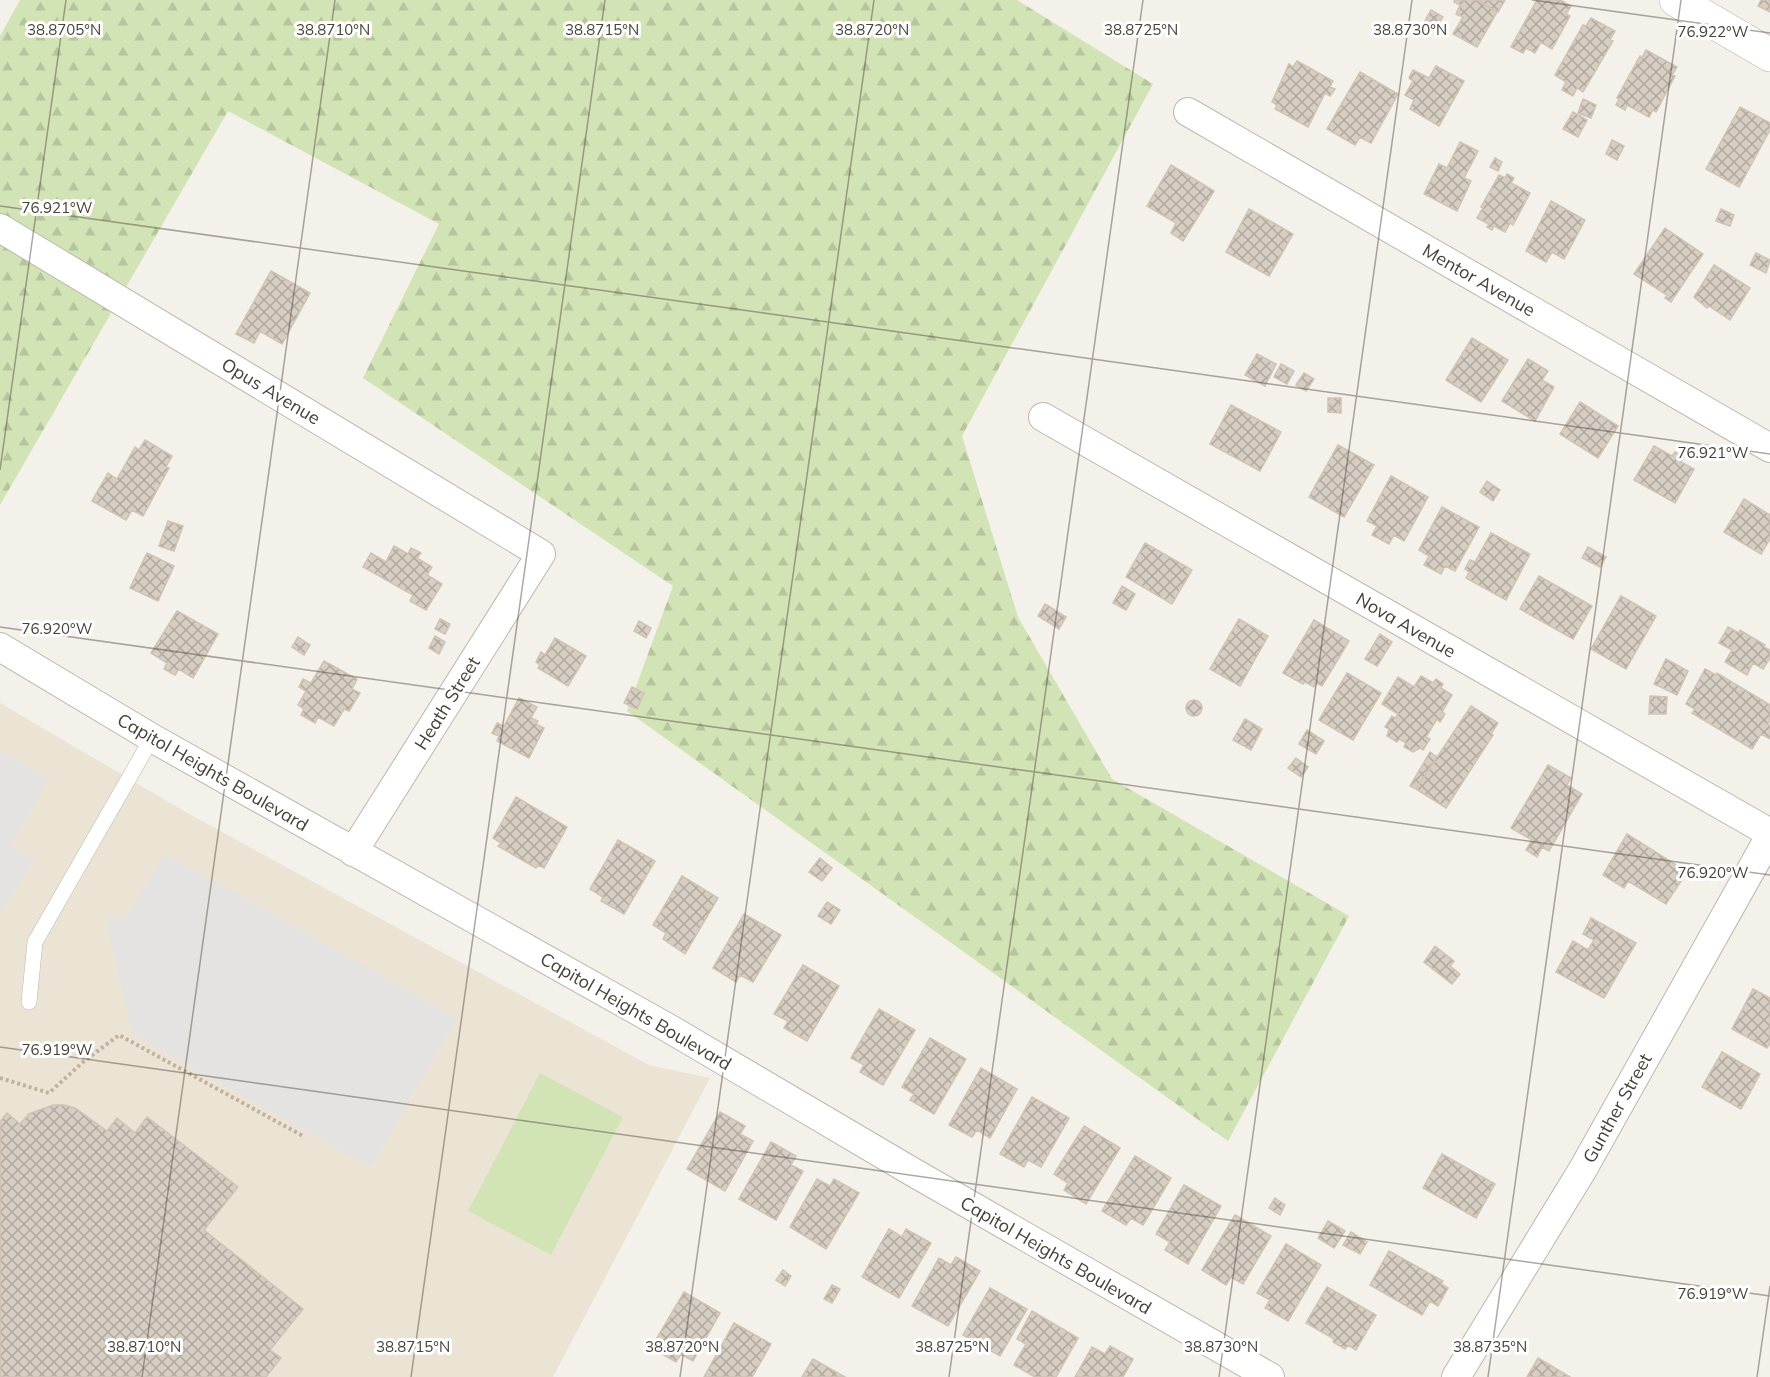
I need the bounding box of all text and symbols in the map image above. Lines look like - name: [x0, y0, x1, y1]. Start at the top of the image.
- text: 38.8705°N: [27, 20, 101, 39]
- text: 38.8710°N: [296, 20, 370, 39]
- text: 38.8715°N: [565, 20, 639, 39]
- text: 38.8720°N: [835, 20, 909, 39]
- text: 38.8725°N: [1104, 20, 1178, 39]
- text: 38.8730°N: [1373, 20, 1447, 39]
- text: 76.922°W: [1678, 22, 1749, 41]
- text: 76.921°W: [22, 198, 93, 217]
- street label: Mentor Avenue: [1419, 238, 1539, 322]
- street label: Opus Avenue: [217, 352, 325, 430]
- text: 76.921°W: [1678, 443, 1749, 462]
- street label: Nova Avenue: [1352, 587, 1460, 663]
- text: 76.920°W: [22, 619, 93, 638]
- street label: Heath Street: [409, 652, 485, 754]
- street label: Capitol Heights Boulevard: [113, 708, 313, 836]
- text: 76.920°W: [1678, 863, 1749, 882]
- street label: Capitol Heights Boulevard: [536, 947, 736, 1075]
- text: 76.919°W: [22, 1040, 93, 1059]
- street label: Gunther Street: [1577, 1049, 1657, 1167]
- street label: Capitol Heights Boulevard: [956, 1191, 1156, 1319]
- text: 76.919°W: [1678, 1284, 1749, 1303]
- text: 38.8710°N: [107, 1337, 181, 1356]
- text: 38.8715°N: [376, 1337, 450, 1356]
- text: 38.8720°N: [645, 1337, 719, 1356]
- text: 38.8725°N: [915, 1337, 989, 1356]
- text: 38.8730°N: [1184, 1337, 1258, 1356]
- text: 38.8735°N: [1453, 1337, 1527, 1356]

